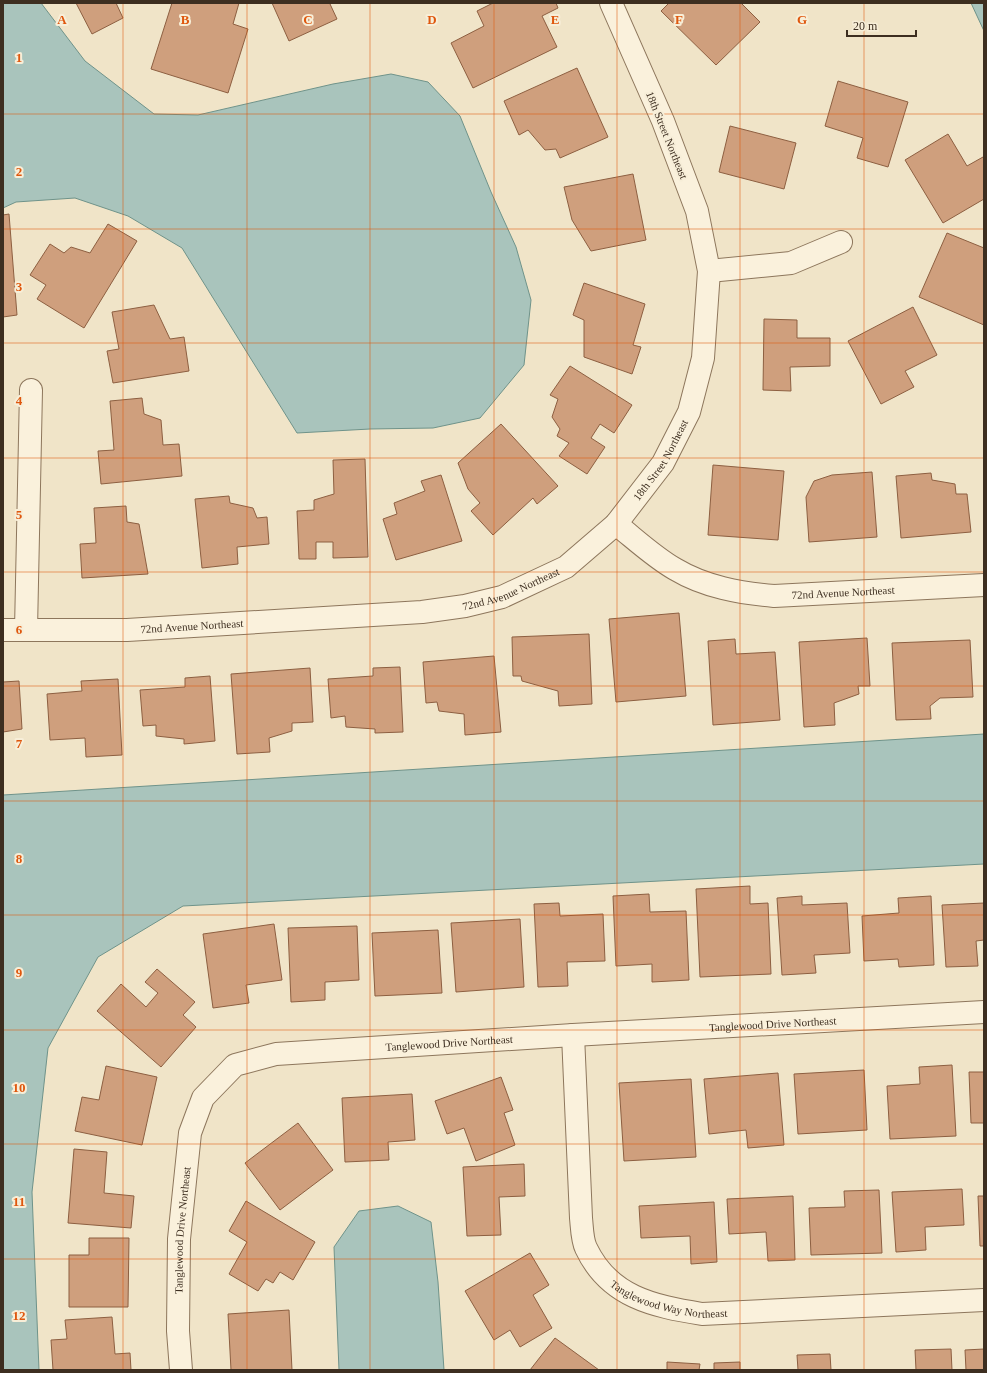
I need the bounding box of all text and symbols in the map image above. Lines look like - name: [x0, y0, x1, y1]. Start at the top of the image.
- text: A: [57, 12, 67, 27]
- text: B: [181, 12, 190, 27]
- text: C: [303, 12, 313, 27]
- text: D: [427, 12, 437, 27]
- text: E: [551, 12, 559, 27]
- text: F: [675, 12, 683, 27]
- text: G: [797, 12, 807, 27]
- scale bar: [847, 12, 916, 38]
- text: 20 m: [853, 19, 878, 33]
- text: 1: [16, 50, 22, 65]
- street label: 18th Street Northeast: [644, 89, 690, 181]
- text: 2: [16, 164, 22, 179]
- text: 3: [16, 279, 23, 294]
- text: 4: [16, 393, 23, 408]
- street label: 18th Street Northeast: [630, 417, 690, 503]
- text: 5: [16, 507, 23, 522]
- street label: 72nd Avenue Northeast: [461, 565, 561, 612]
- street label: 72nd Avenue Northeast: [791, 584, 895, 601]
- street label: 72nd Avenue Northeast: [140, 617, 244, 635]
- text: 6: [16, 622, 23, 637]
- text: 7: [16, 736, 23, 751]
- text: 8: [16, 851, 23, 866]
- text: 9: [16, 965, 23, 980]
- street label: Tanglewood Drive Northeast: [709, 1014, 837, 1033]
- street label: Tanglewood Drive Northeast: [385, 1033, 513, 1053]
- text: 10: [13, 1080, 26, 1095]
- street label: Tanglewood Drive Northeast: [172, 1166, 192, 1294]
- text: 11: [13, 1194, 25, 1209]
- street label: Tanglewood Way Northeast: [608, 1278, 728, 1320]
- text: 12: [13, 1308, 26, 1323]

